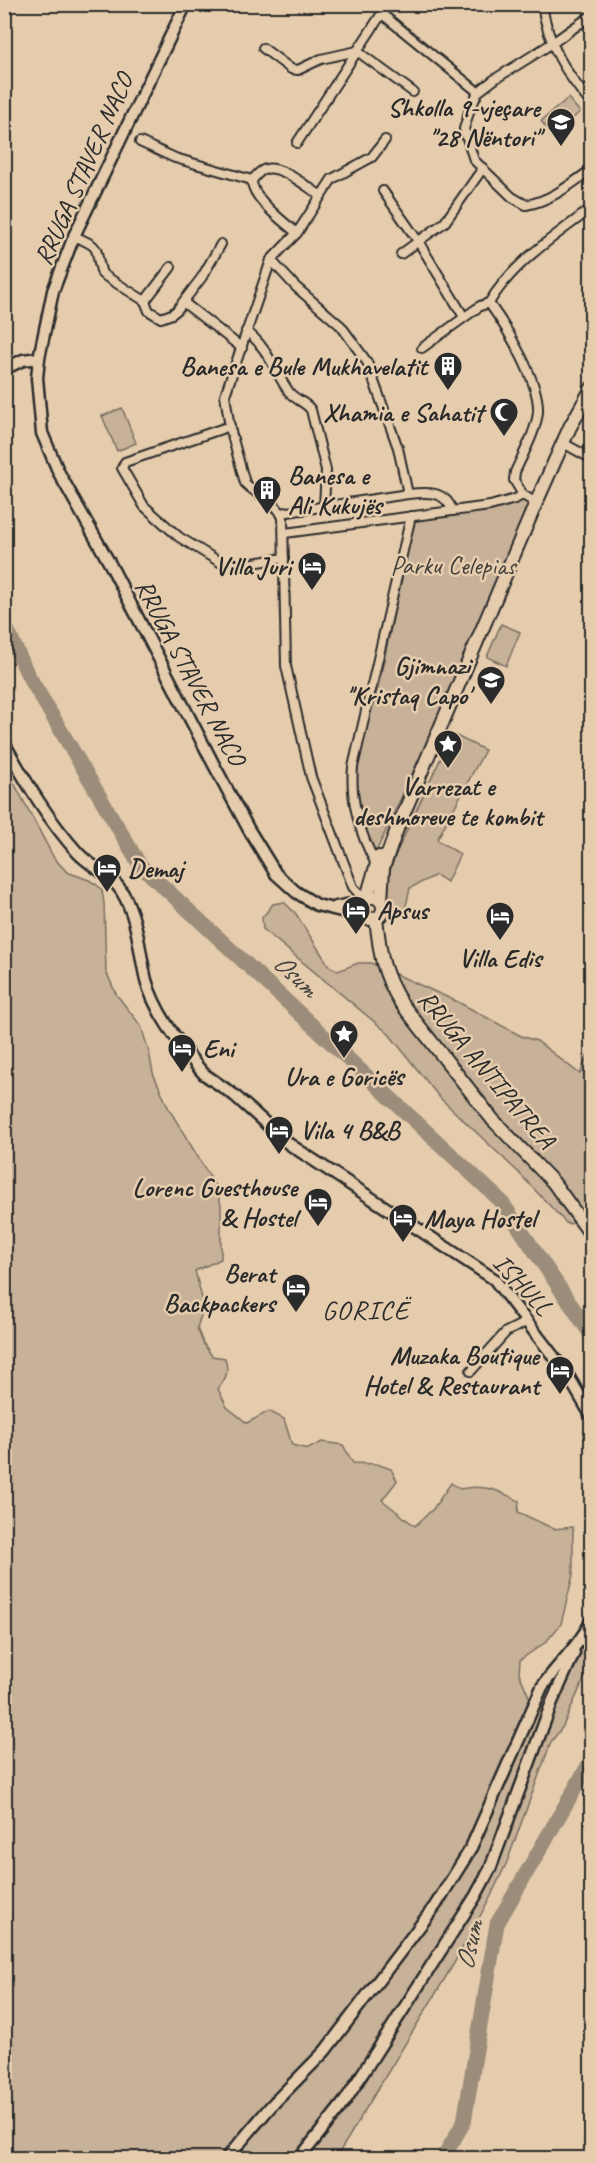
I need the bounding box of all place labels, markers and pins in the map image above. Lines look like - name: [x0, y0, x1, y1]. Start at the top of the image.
- place label: Shkolla 9-vjeçare "28 Nëntori": [387, 91, 546, 154]
- school or university icon: Shkolla 9-vjeçare "28 Nëntori": [545, 106, 577, 148]
- place label: Banesa e Bule Mukhavelatit: [180, 350, 429, 383]
- building icon: Banesa e Bule Mukhavelatit: [432, 350, 464, 392]
- place label: Xhamia e Sahatit: [323, 396, 487, 429]
- mosque icon: Xhamia e Sahatit: [488, 396, 520, 438]
- place label: Banesa e Ali Kukujës: [288, 459, 384, 522]
- building icon: Banesa e Ali Kukujës: [251, 474, 283, 516]
- place label: Villa Juri: [215, 550, 295, 583]
- hotel icon: Villa Juri: [296, 550, 328, 592]
- place label: Gjimnazi ''Kristaq Capo': [346, 649, 475, 712]
- school or university icon: Gjimnazi ''Kristaq Capo': [475, 664, 507, 706]
- place icon: Varrezat e deshmoreve te kombit: [432, 728, 464, 770]
- place label: Varrezat e deshmoreve te kombit: [354, 770, 546, 833]
- hotel icon: Demaj: [91, 852, 123, 894]
- place label: Demaj: [128, 852, 187, 885]
- hotel icon: Apsus: [340, 894, 372, 936]
- place label: Apsus: [377, 894, 431, 927]
- hotel icon: Villa Edis: [484, 900, 516, 942]
- place label: Villa Edis: [459, 942, 544, 975]
- place icon: Ura e Goricës: [328, 1018, 360, 1060]
- hotel icon: Eni: [166, 1032, 198, 1074]
- place label: Eni: [203, 1032, 238, 1065]
- place label: Ura e Goricës: [285, 1060, 406, 1093]
- hotel icon: Vila 4 B&B: [263, 1114, 295, 1156]
- place label: Vila 4 B&B: [300, 1114, 402, 1147]
- place label: Lorenc Guesthouse & Hostel: [133, 1171, 302, 1234]
- hotel icon: Lorenc Guesthouse & Hostel: [302, 1186, 334, 1228]
- hotel icon: Maya Hostel: [387, 1202, 419, 1244]
- place label: Maya Hostel: [424, 1202, 541, 1235]
- place label: Berat Backpackers: [164, 1257, 278, 1320]
- hotel icon: Berat Backpackers: [280, 1272, 312, 1314]
- place label: Muzaka Boutique Hotel & Restaurant: [363, 1339, 542, 1402]
- hotel icon: Muzaka Boutique Hotel & Restaurant: [544, 1354, 576, 1396]

